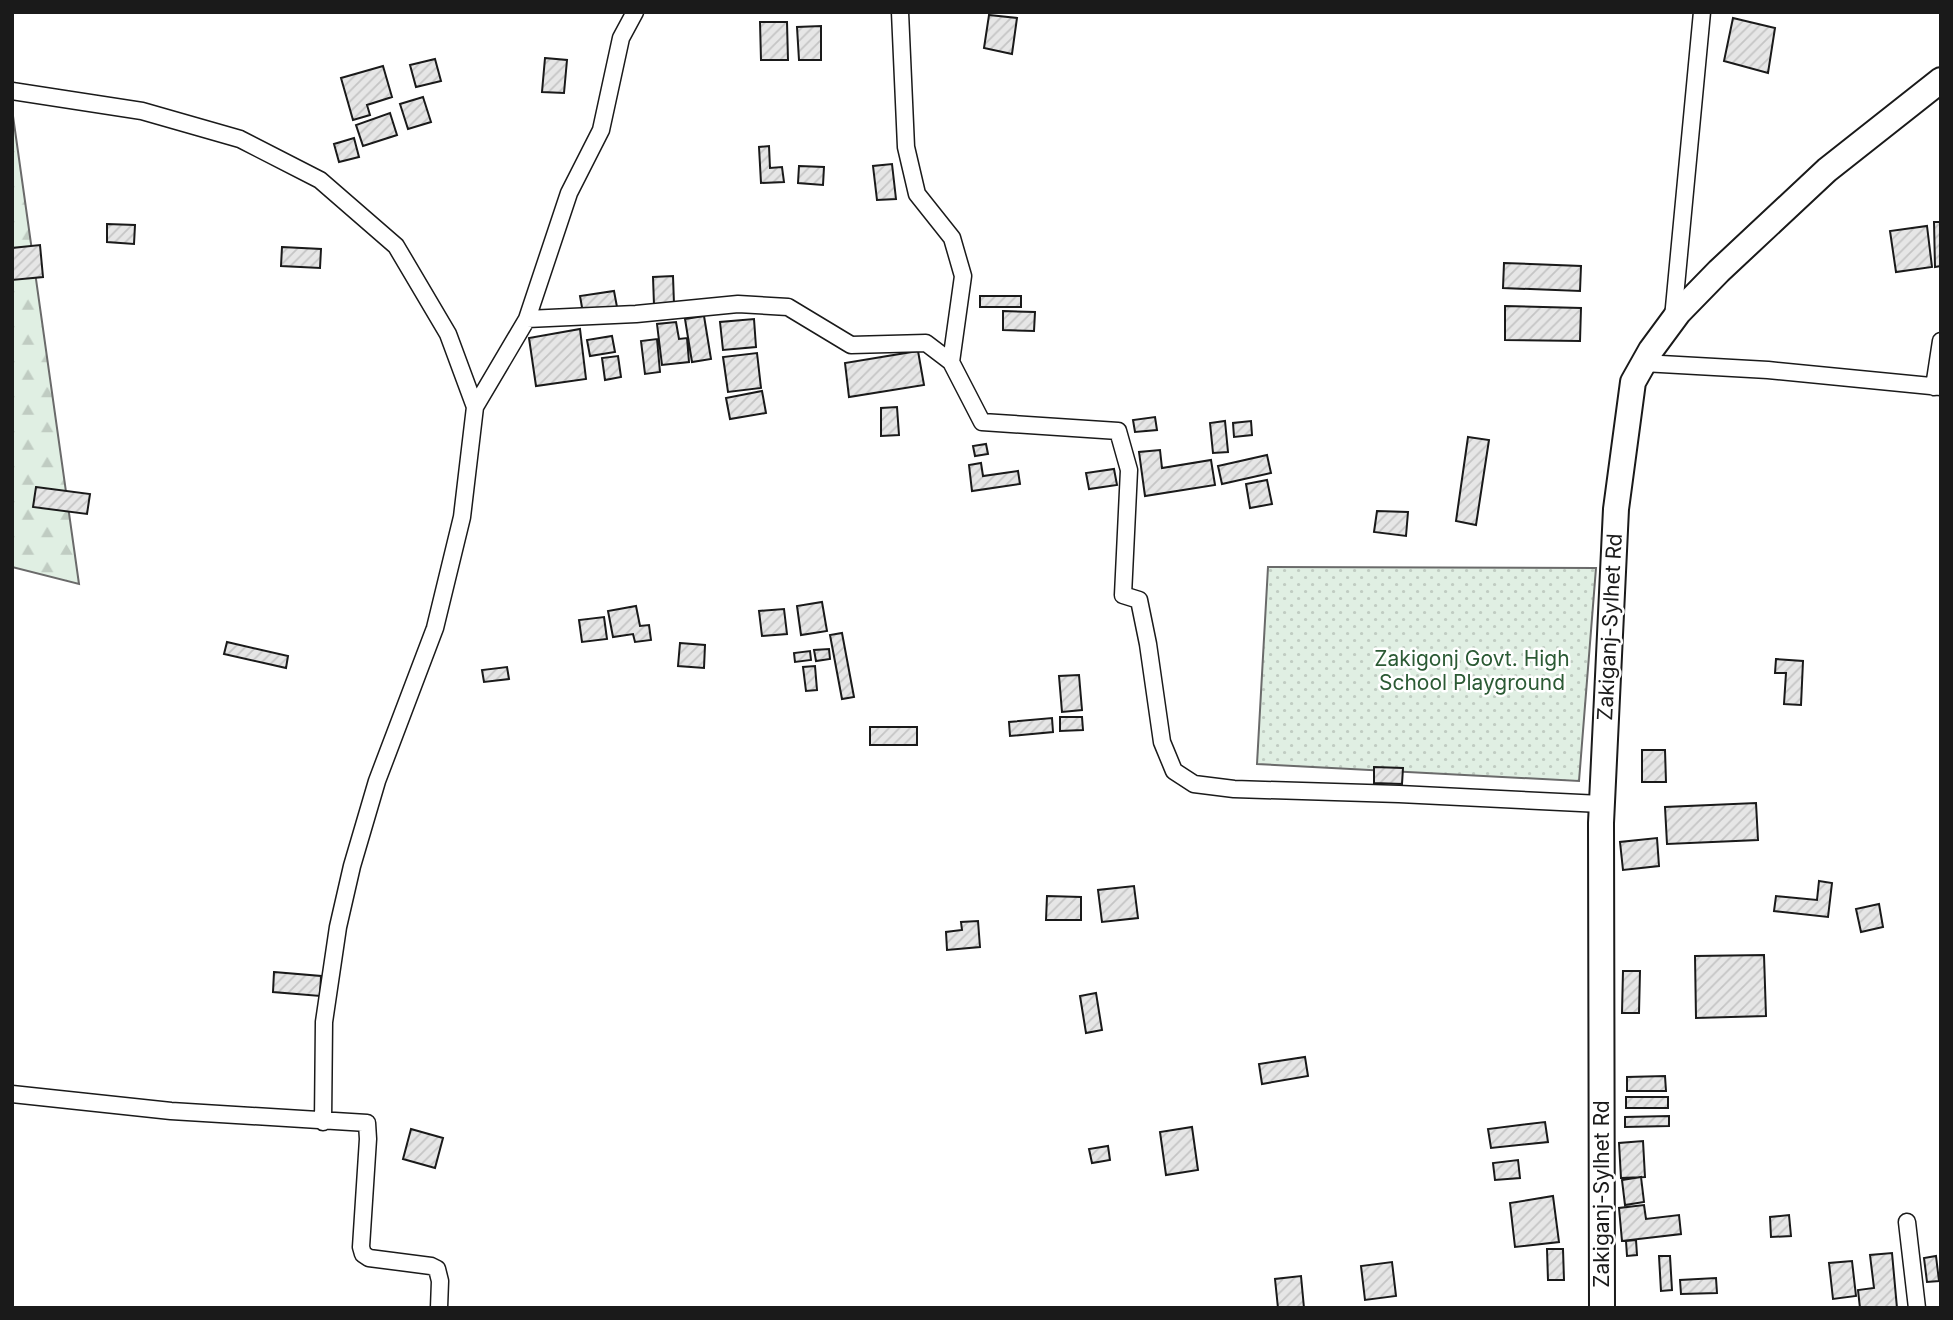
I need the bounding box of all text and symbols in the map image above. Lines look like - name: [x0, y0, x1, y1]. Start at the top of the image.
- street label: Zakiganj-Sylhet Rd: [1592, 533, 1627, 721]
- park label: Zakigonj Govt. High School Playground: [1374, 646, 1570, 695]
- street label: Zakiganj-Sylhet Rd: [1589, 1100, 1614, 1288]

